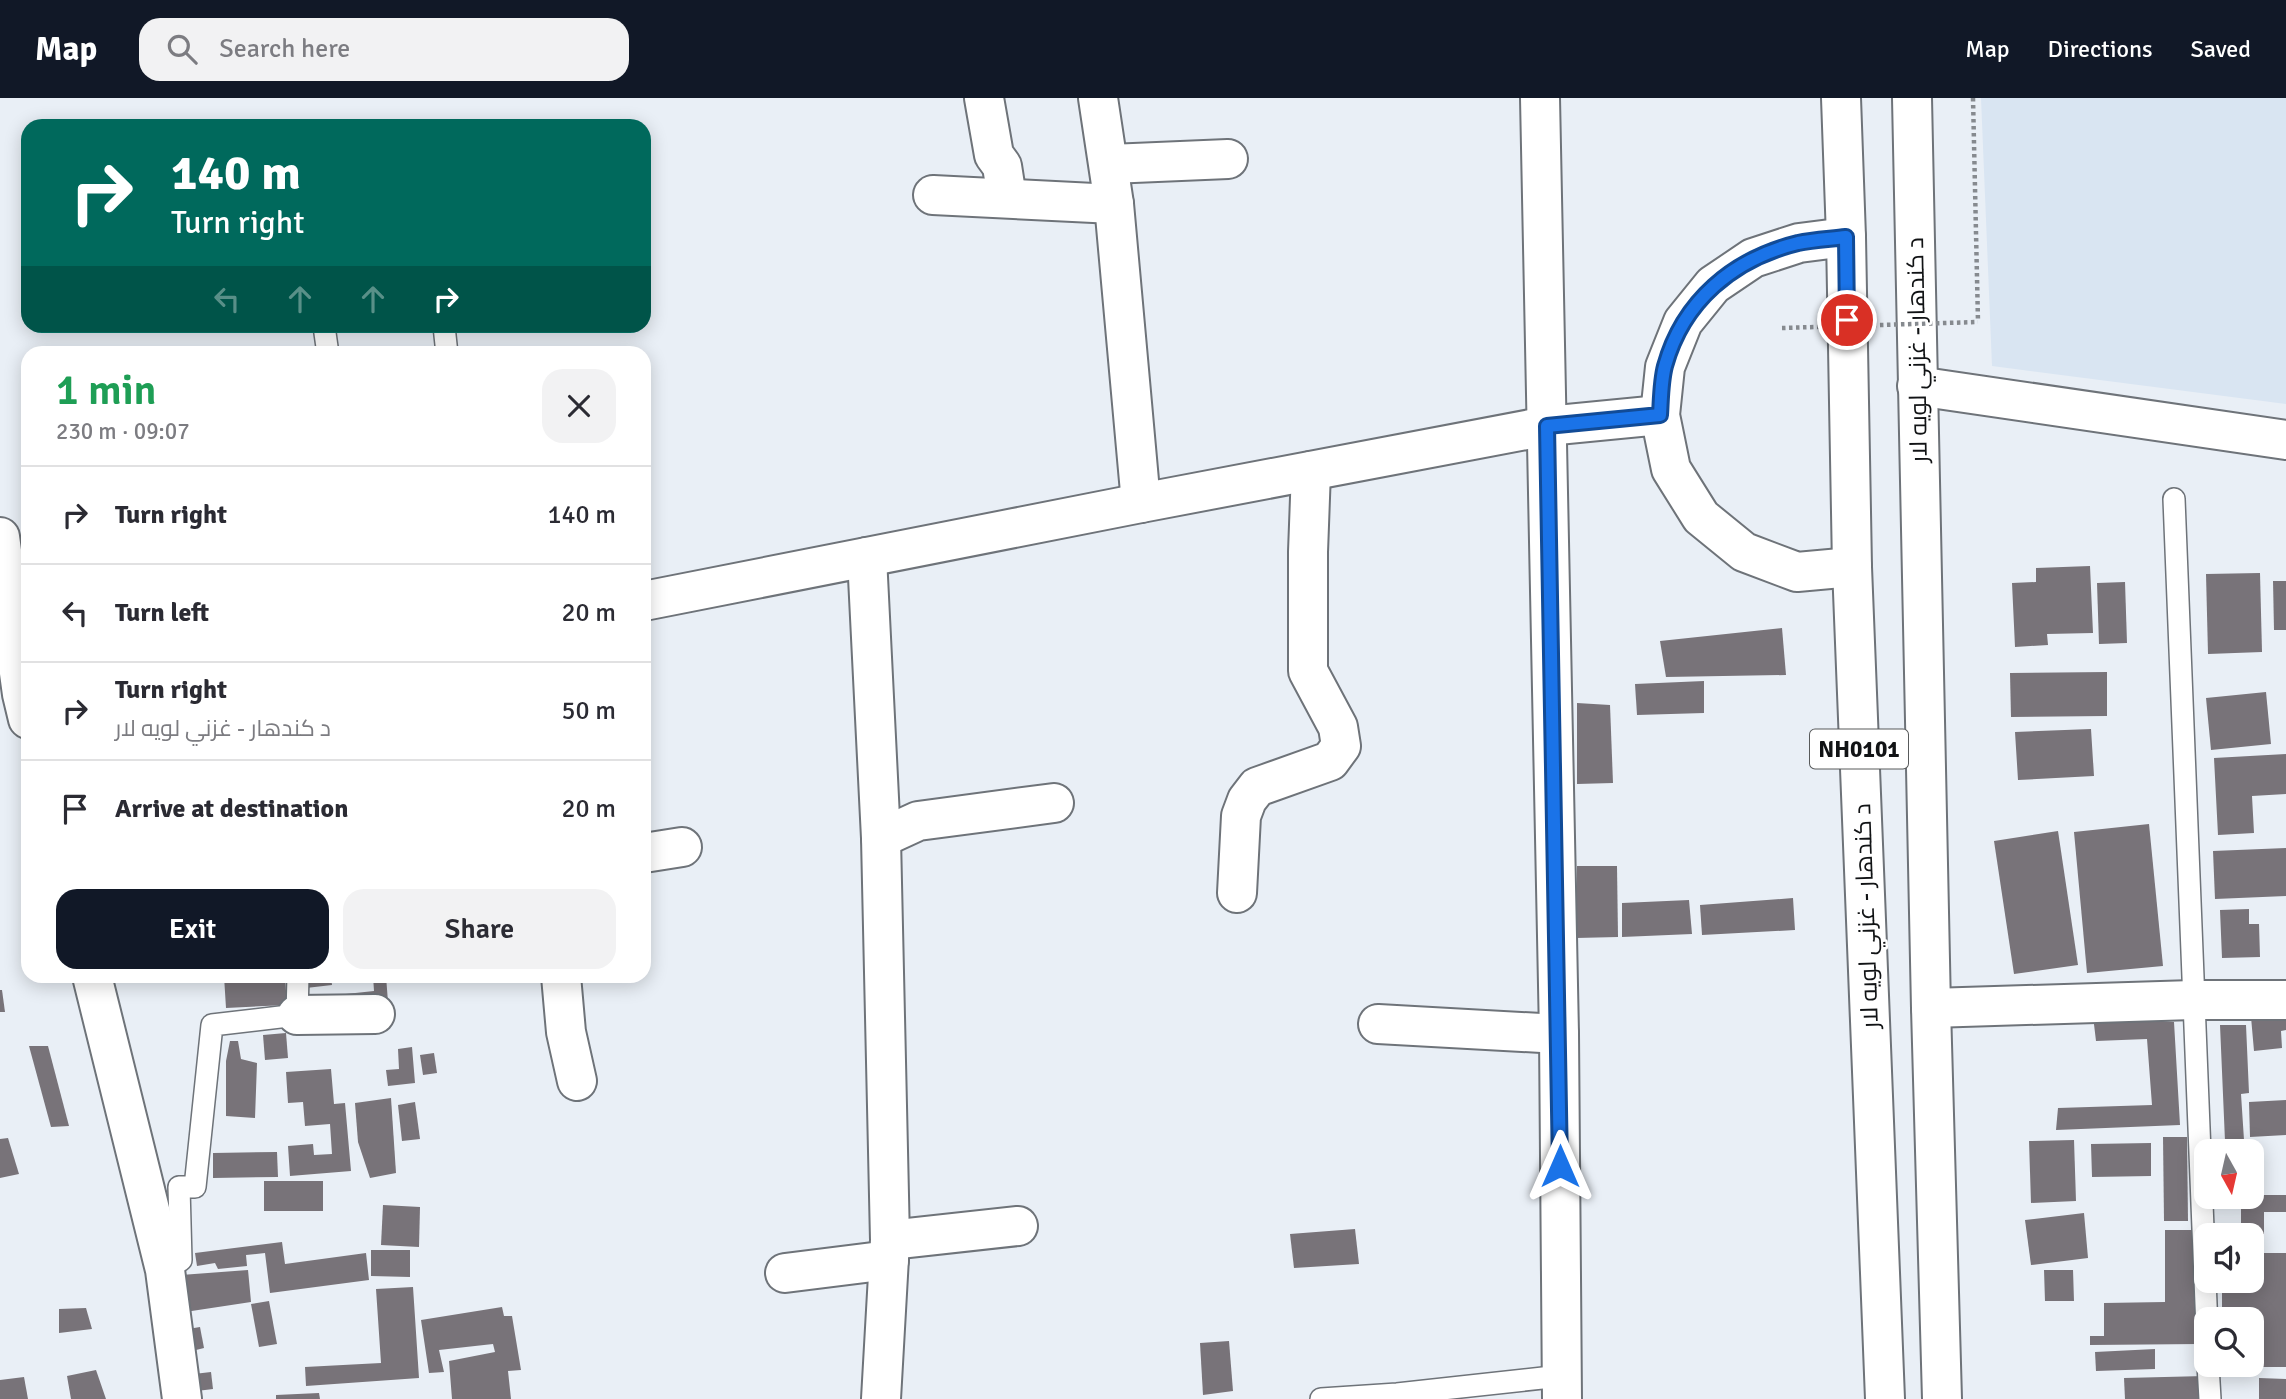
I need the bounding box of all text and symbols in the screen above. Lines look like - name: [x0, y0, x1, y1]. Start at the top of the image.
- search box: [139, 18, 629, 81]
- text: Map: [35, 29, 97, 70]
- icon: search: [163, 30, 201, 68]
- text: Search here: [219, 33, 350, 65]
- text: Map: [1965, 34, 2010, 64]
- text: Directions: [2048, 34, 2153, 64]
- text: Saved: [2191, 34, 2251, 64]
- text: 140 m: [171, 143, 301, 203]
- icon: right: [56, 147, 147, 238]
- text: Turn right: [171, 203, 304, 242]
- street label: د کندهار - غزني لويه لار: [1900, 237, 1938, 465]
- icon: left: [208, 280, 246, 318]
- icon: ahead: [281, 280, 319, 318]
- icon: ahead: [354, 280, 392, 318]
- icon: right: [427, 280, 465, 318]
- pin: [1817, 290, 1877, 350]
- icon: arrive: [1828, 301, 1866, 339]
- text: 1 min: [56, 365, 157, 416]
- button: close: [542, 369, 616, 443]
- text: 230 m · 09:07: [56, 417, 190, 446]
- icon: right: [56, 496, 94, 534]
- text: Turn right: [115, 499, 227, 531]
- text: 140 m: [547, 499, 616, 531]
- icon: left: [56, 594, 94, 632]
- text: Turn left: [115, 597, 209, 629]
- text: 20 m: [561, 597, 616, 629]
- text: Turn right: [115, 674, 227, 706]
- icon: right: [56, 692, 94, 730]
- text: 50 m: [561, 695, 616, 727]
- text: د کندهار - غزني لويه لار: [115, 714, 331, 743]
- road number: NH0101: [1810, 730, 1908, 768]
- icon: arrive: [56, 790, 94, 828]
- text: Arrive at destination: [115, 793, 348, 825]
- text: 20 m: [561, 793, 616, 825]
- street label: د کندهار - غزني لويه لار: [1847, 803, 1889, 1031]
- button: Exit: [56, 889, 329, 969]
- button: Share: [343, 889, 616, 969]
- position arrow: [1523, 1129, 1597, 1203]
- north arrow: [2194, 1139, 2264, 1209]
- map controls: [2194, 1139, 2264, 1377]
- button: sound: [2194, 1223, 2264, 1293]
- button: search: [2194, 1307, 2264, 1377]

